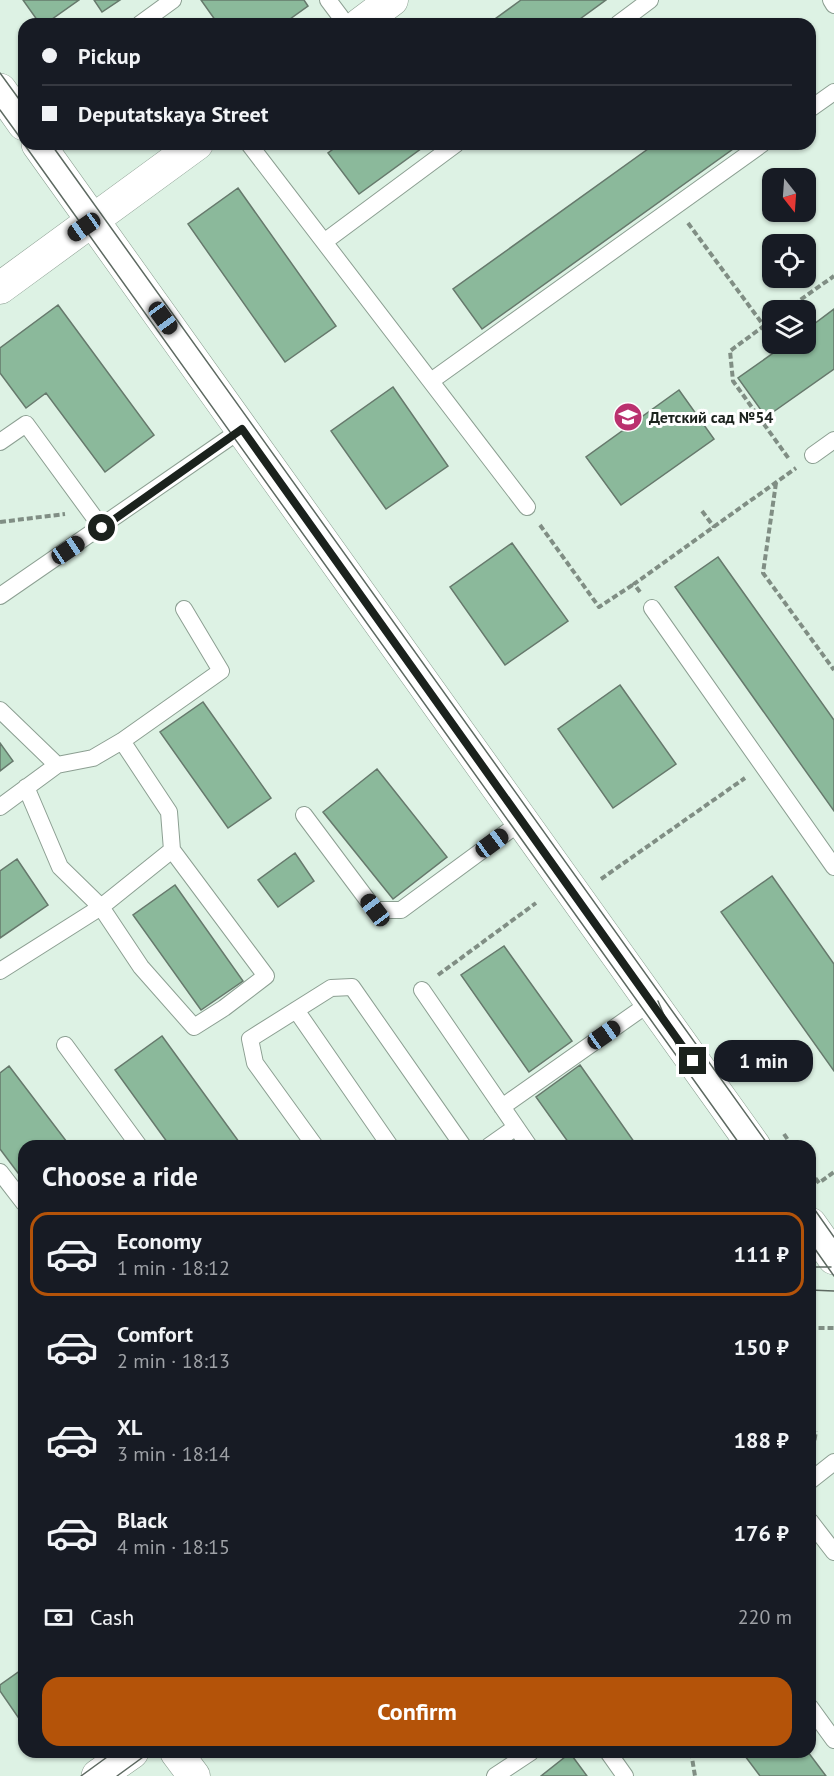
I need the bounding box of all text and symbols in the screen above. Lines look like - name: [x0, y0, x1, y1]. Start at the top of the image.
- text: Pickup: [78, 42, 141, 70]
- text: Deputatskaya Street: [78, 100, 268, 128]
- north arrow: [762, 168, 816, 222]
- map controls: [762, 168, 816, 354]
- car: [64, 209, 104, 245]
- button: locate: [762, 234, 816, 288]
- car: [145, 298, 181, 338]
- button: layers: [762, 300, 816, 354]
- school or university icon: Детский сад №54: [612, 401, 644, 433]
- place label: Детский сад №54: [649, 407, 773, 427]
- route start: [88, 514, 115, 541]
- car: [48, 532, 88, 568]
- car: [472, 825, 512, 861]
- car: [357, 890, 393, 930]
- car: [584, 1017, 624, 1053]
- callout: 1 min: [714, 1040, 813, 1082]
- route end: [679, 1047, 706, 1074]
- text: 1 min: [739, 1048, 788, 1074]
- text: Choose a ride: [42, 1159, 198, 1193]
- icon: car: [45, 1227, 99, 1281]
- text: Economy: [117, 1227, 201, 1255]
- text: 111 ₽: [734, 1240, 789, 1268]
- text: 1 min · 18:12: [117, 1255, 230, 1281]
- icon: car: [45, 1320, 99, 1374]
- text: Comfort: [117, 1320, 193, 1348]
- text: 150 ₽: [734, 1333, 789, 1361]
- text: 2 min · 18:13: [117, 1348, 230, 1374]
- icon: car: [45, 1413, 99, 1467]
- text: XL: [117, 1413, 142, 1441]
- text: 188 ₽: [734, 1426, 789, 1454]
- text: 3 min · 18:14: [117, 1441, 230, 1467]
- icon: car: [45, 1506, 99, 1560]
- text: Black: [117, 1506, 168, 1534]
- text: 176 ₽: [734, 1519, 789, 1547]
- text: 4 min · 18:15: [117, 1534, 230, 1560]
- icon: cash: [42, 1601, 75, 1634]
- text: Cash: [90, 1603, 134, 1631]
- text: 220 m: [738, 1604, 792, 1630]
- button: Confirm: [42, 1677, 792, 1746]

